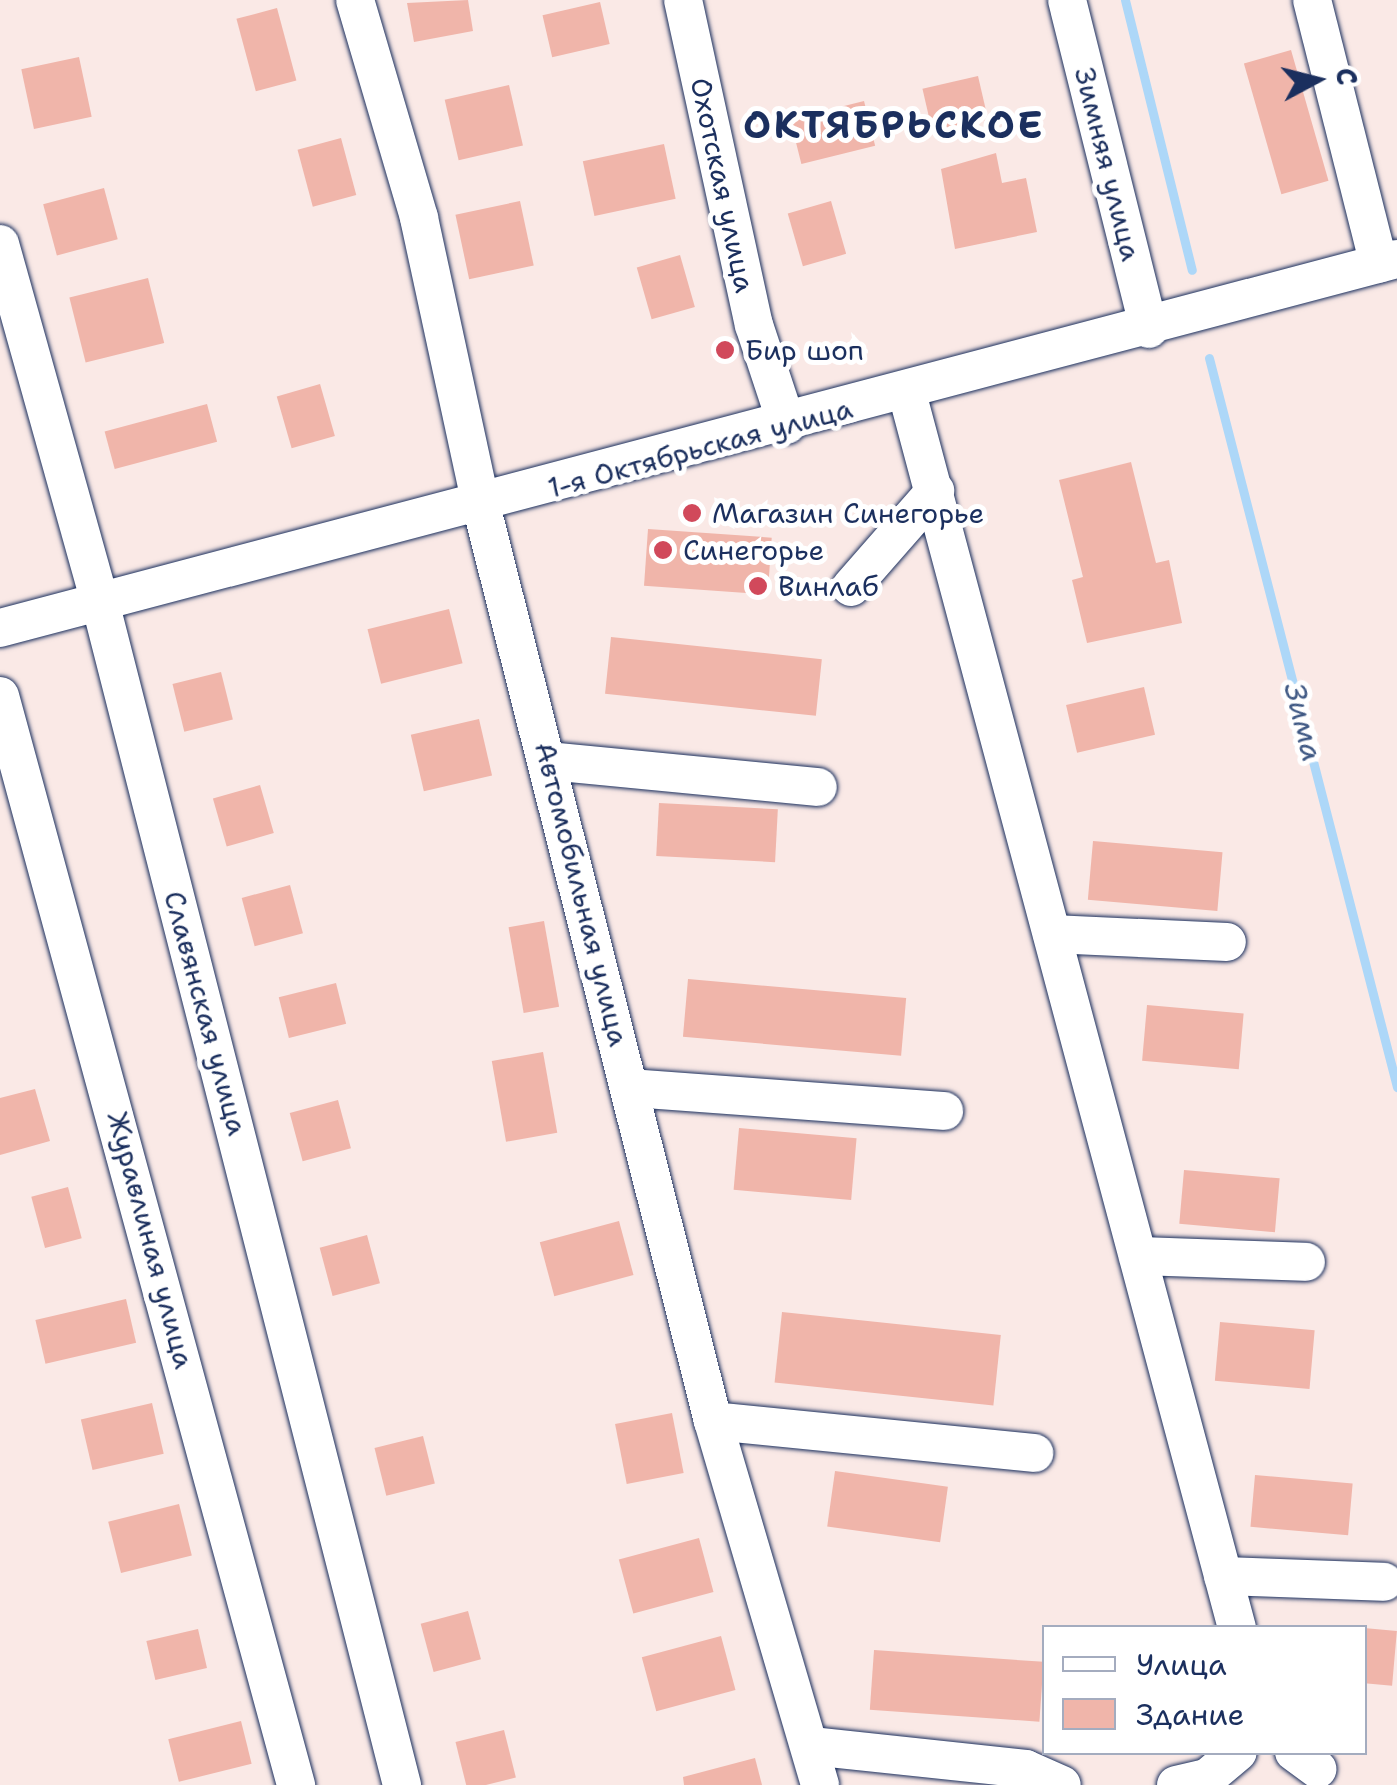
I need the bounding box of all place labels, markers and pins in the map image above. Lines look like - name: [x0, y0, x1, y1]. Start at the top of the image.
- place label: Бир шоп: [745, 333, 864, 367]
- marker: Бир шоп: [714, 339, 736, 361]
- place label: Магазин Синегорье: [712, 496, 984, 530]
- marker: Магазин Синегорье: [681, 502, 703, 524]
- place label: Синегорье: [683, 533, 824, 567]
- marker: Синегорье: [652, 539, 674, 561]
- place label: Винлаб: [778, 569, 879, 603]
- marker: Винлаб: [747, 575, 769, 597]

